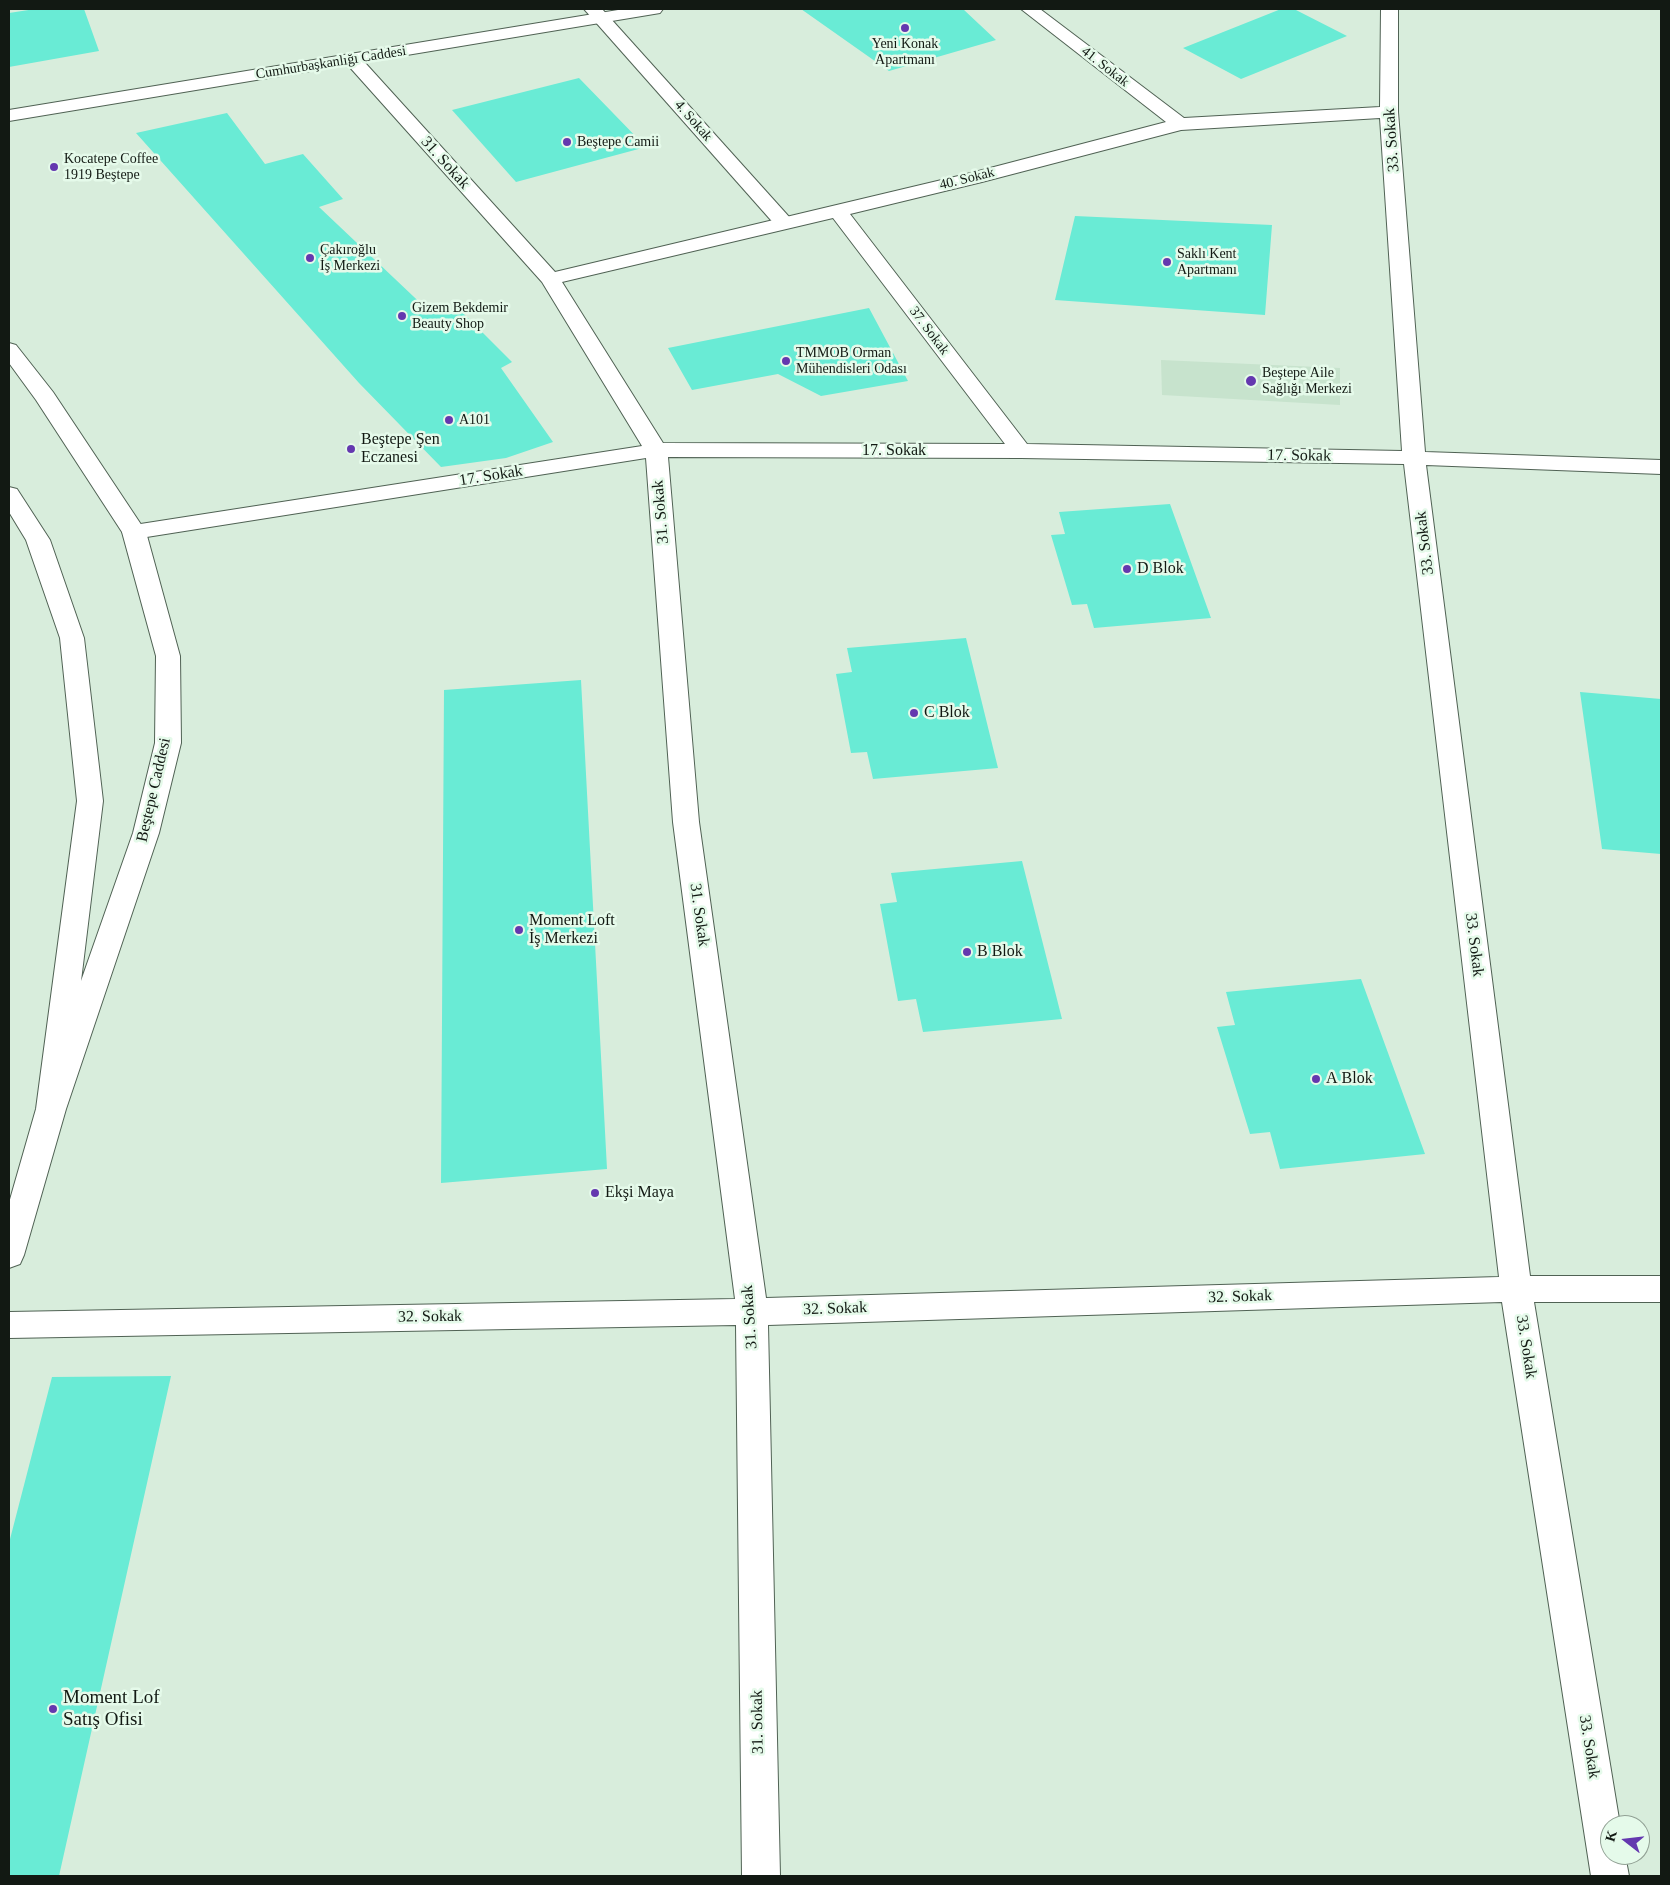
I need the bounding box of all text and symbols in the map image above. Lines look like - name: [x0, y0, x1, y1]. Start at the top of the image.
- marker: Yeni Konak Apartmanı: [899, 22, 911, 34]
- place label: Yeni Konak Apartmanı: [872, 36, 938, 68]
- street label: Cumhurbaşkanlığı Caddesi: [255, 43, 407, 83]
- street label: 41. Sokak: [1078, 43, 1132, 91]
- street label: 4. Sokak: [671, 97, 715, 145]
- street label: 33. Sokak: [1380, 107, 1404, 173]
- street label: 31. Sokak: [416, 133, 474, 193]
- place label: Beştepe Camii: [577, 134, 659, 150]
- marker: Beştepe Camii: [561, 136, 573, 148]
- place label: Kocatepe Coffee 1919 Beştepe: [64, 151, 158, 184]
- marker: Kocatepe Coffee 1919 Beştepe: [48, 161, 60, 173]
- street label: 40. Sokak: [938, 164, 996, 194]
- place label: Çakıroğlu İş Merkezi: [320, 242, 380, 274]
- place label: Saklı Kent Apartmanı: [1177, 246, 1237, 278]
- marker: Çakıroğlu İş Merkezi: [304, 252, 316, 264]
- marker: Saklı Kent Apartmanı: [1161, 256, 1173, 268]
- place label: Gizem Bekdemir Beauty Shop: [412, 300, 508, 332]
- street label: 37. Sokak: [905, 304, 953, 358]
- marker: Gizem Bekdemir Beauty Shop: [396, 310, 408, 322]
- place label: TMMOB Orman Mühendisleri Odası: [796, 345, 907, 378]
- marker: TMMOB Orman Mühendisleri Odası: [780, 355, 792, 367]
- place label: Beştepe Aile Sağlığı Merkezi: [1262, 365, 1352, 398]
- marker: Beştepe Aile Sağlığı Merkezi: [1244, 374, 1258, 388]
- place label: A101: [459, 412, 490, 428]
- marker: A101: [443, 414, 455, 426]
- place label: Beştepe Şen Eczanesi: [361, 430, 440, 468]
- street label: 17. Sokak: [862, 441, 926, 461]
- marker: Beştepe Şen Eczanesi: [345, 443, 357, 455]
- street label: 17. Sokak: [1267, 446, 1331, 466]
- street label: 17. Sokak: [458, 462, 524, 490]
- street label: 31. Sokak: [649, 479, 673, 545]
- street label: 33. Sokak: [1412, 510, 1438, 576]
- place label: D Blok: [1137, 559, 1184, 579]
- marker: D Blok: [1121, 563, 1133, 575]
- place label: C Blok: [924, 703, 970, 723]
- marker: C Blok: [908, 707, 920, 719]
- street label: Beştepe Caddesi: [133, 736, 175, 844]
- street label: 31. Sokak: [685, 882, 713, 948]
- place label: Moment Loft İş Merkezi: [529, 911, 615, 949]
- street label: 33. Sokak: [1461, 912, 1487, 978]
- marker: Moment Loft İş Merkezi: [513, 924, 525, 936]
- place label: B Blok: [977, 942, 1023, 962]
- marker: B Blok: [961, 946, 973, 958]
- place label: A Blok: [1326, 1069, 1373, 1089]
- marker: A Blok: [1310, 1073, 1322, 1085]
- place label: Ekşi Maya: [605, 1183, 674, 1203]
- marker: Ekşi Maya: [589, 1187, 601, 1199]
- street label: 31. Sokak: [738, 1284, 762, 1350]
- street label: 32. Sokak: [1208, 1286, 1272, 1308]
- street label: 32. Sokak: [803, 1298, 867, 1320]
- street label: 32. Sokak: [398, 1307, 462, 1327]
- street label: 33. Sokak: [1512, 1314, 1540, 1380]
- place label: Moment Lof Satış Ofisi: [63, 1687, 160, 1731]
- street label: 31. Sokak: [748, 1690, 768, 1754]
- marker: Moment Lof Satış Ofisi: [47, 1703, 59, 1715]
- street label: 33. Sokak: [1575, 1714, 1603, 1780]
- north arrow: [1600, 1815, 1650, 1865]
- text: K: [1602, 1829, 1620, 1843]

